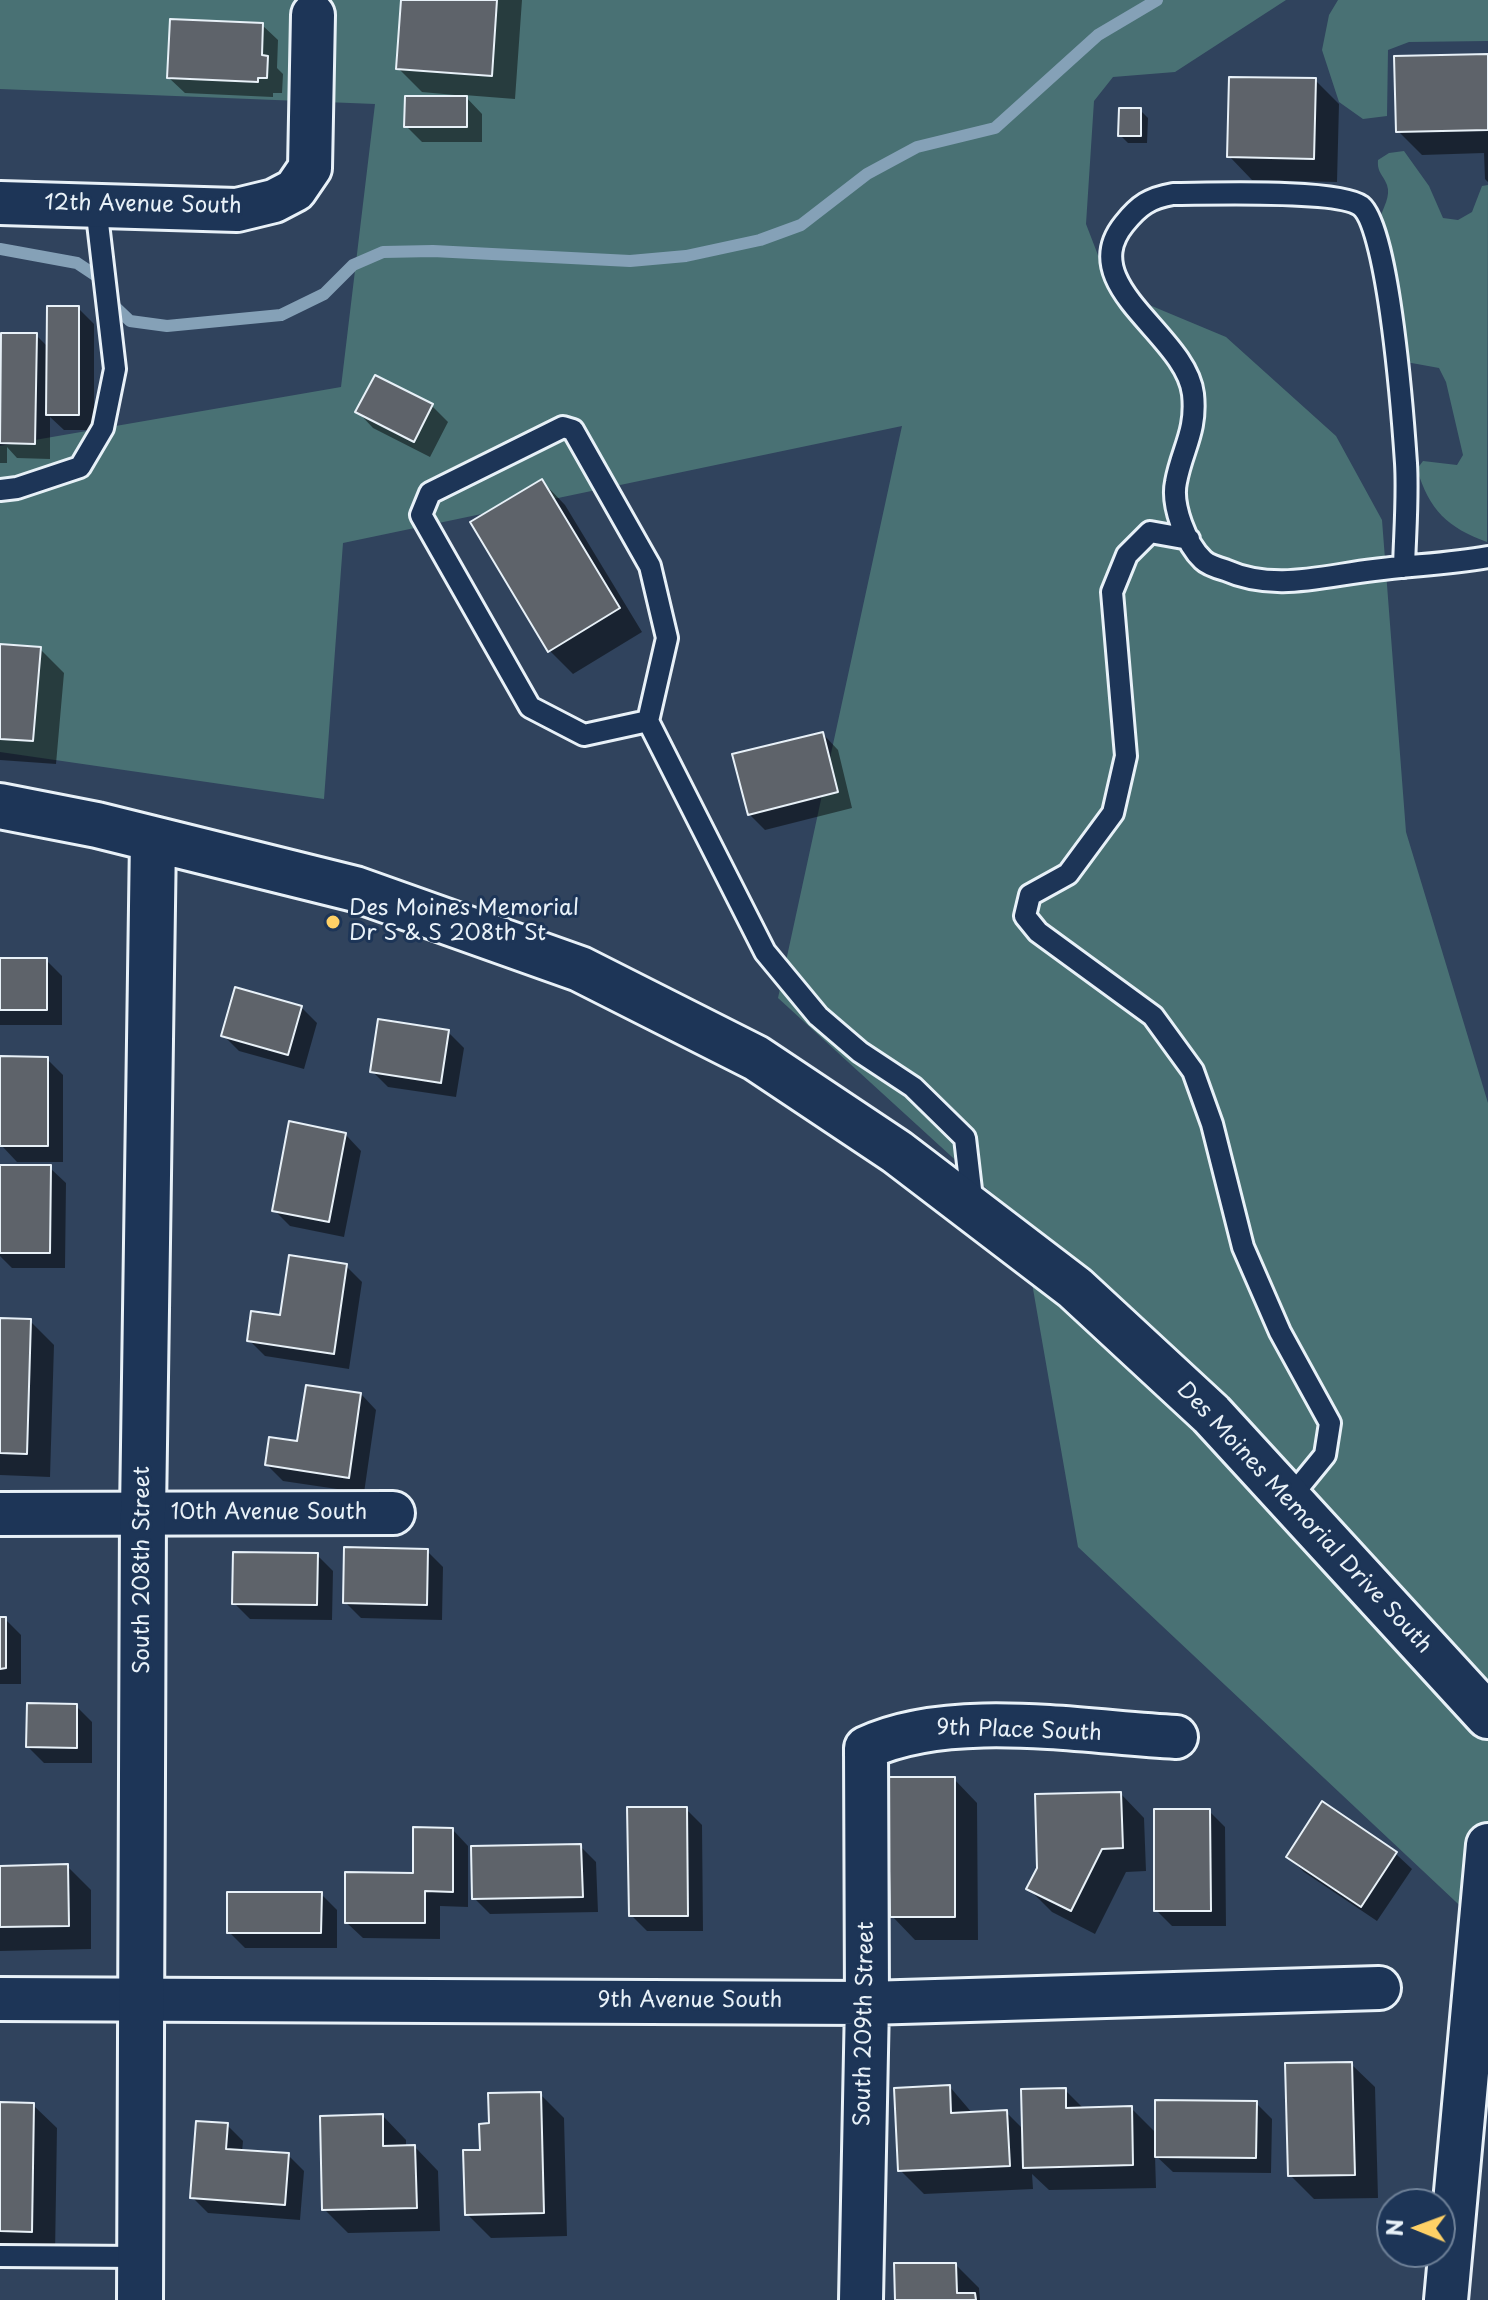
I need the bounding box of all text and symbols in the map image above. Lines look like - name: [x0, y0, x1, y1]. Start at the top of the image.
- street label: 12th Avenue South: [44, 190, 242, 220]
- place label: Des Moines Memorial Dr S & S 208th St: [349, 896, 579, 948]
- marker: Des Moines Memorial Dr S & S 208th St: [324, 913, 342, 931]
- street label: Des Moines Memorial Drive South: [1171, 1377, 1437, 1659]
- street label: South 208th Street: [130, 1466, 156, 1674]
- street label: 10th Avenue South: [171, 1500, 367, 1526]
- street label: 9th Place South: [936, 1715, 1102, 1747]
- street label: South 209th Street: [850, 1921, 880, 2127]
- street label: 9th Avenue South: [598, 1988, 782, 2014]
- north arrow: [1376, 2188, 1456, 2268]
- text: N: [1377, 2219, 1410, 2237]

